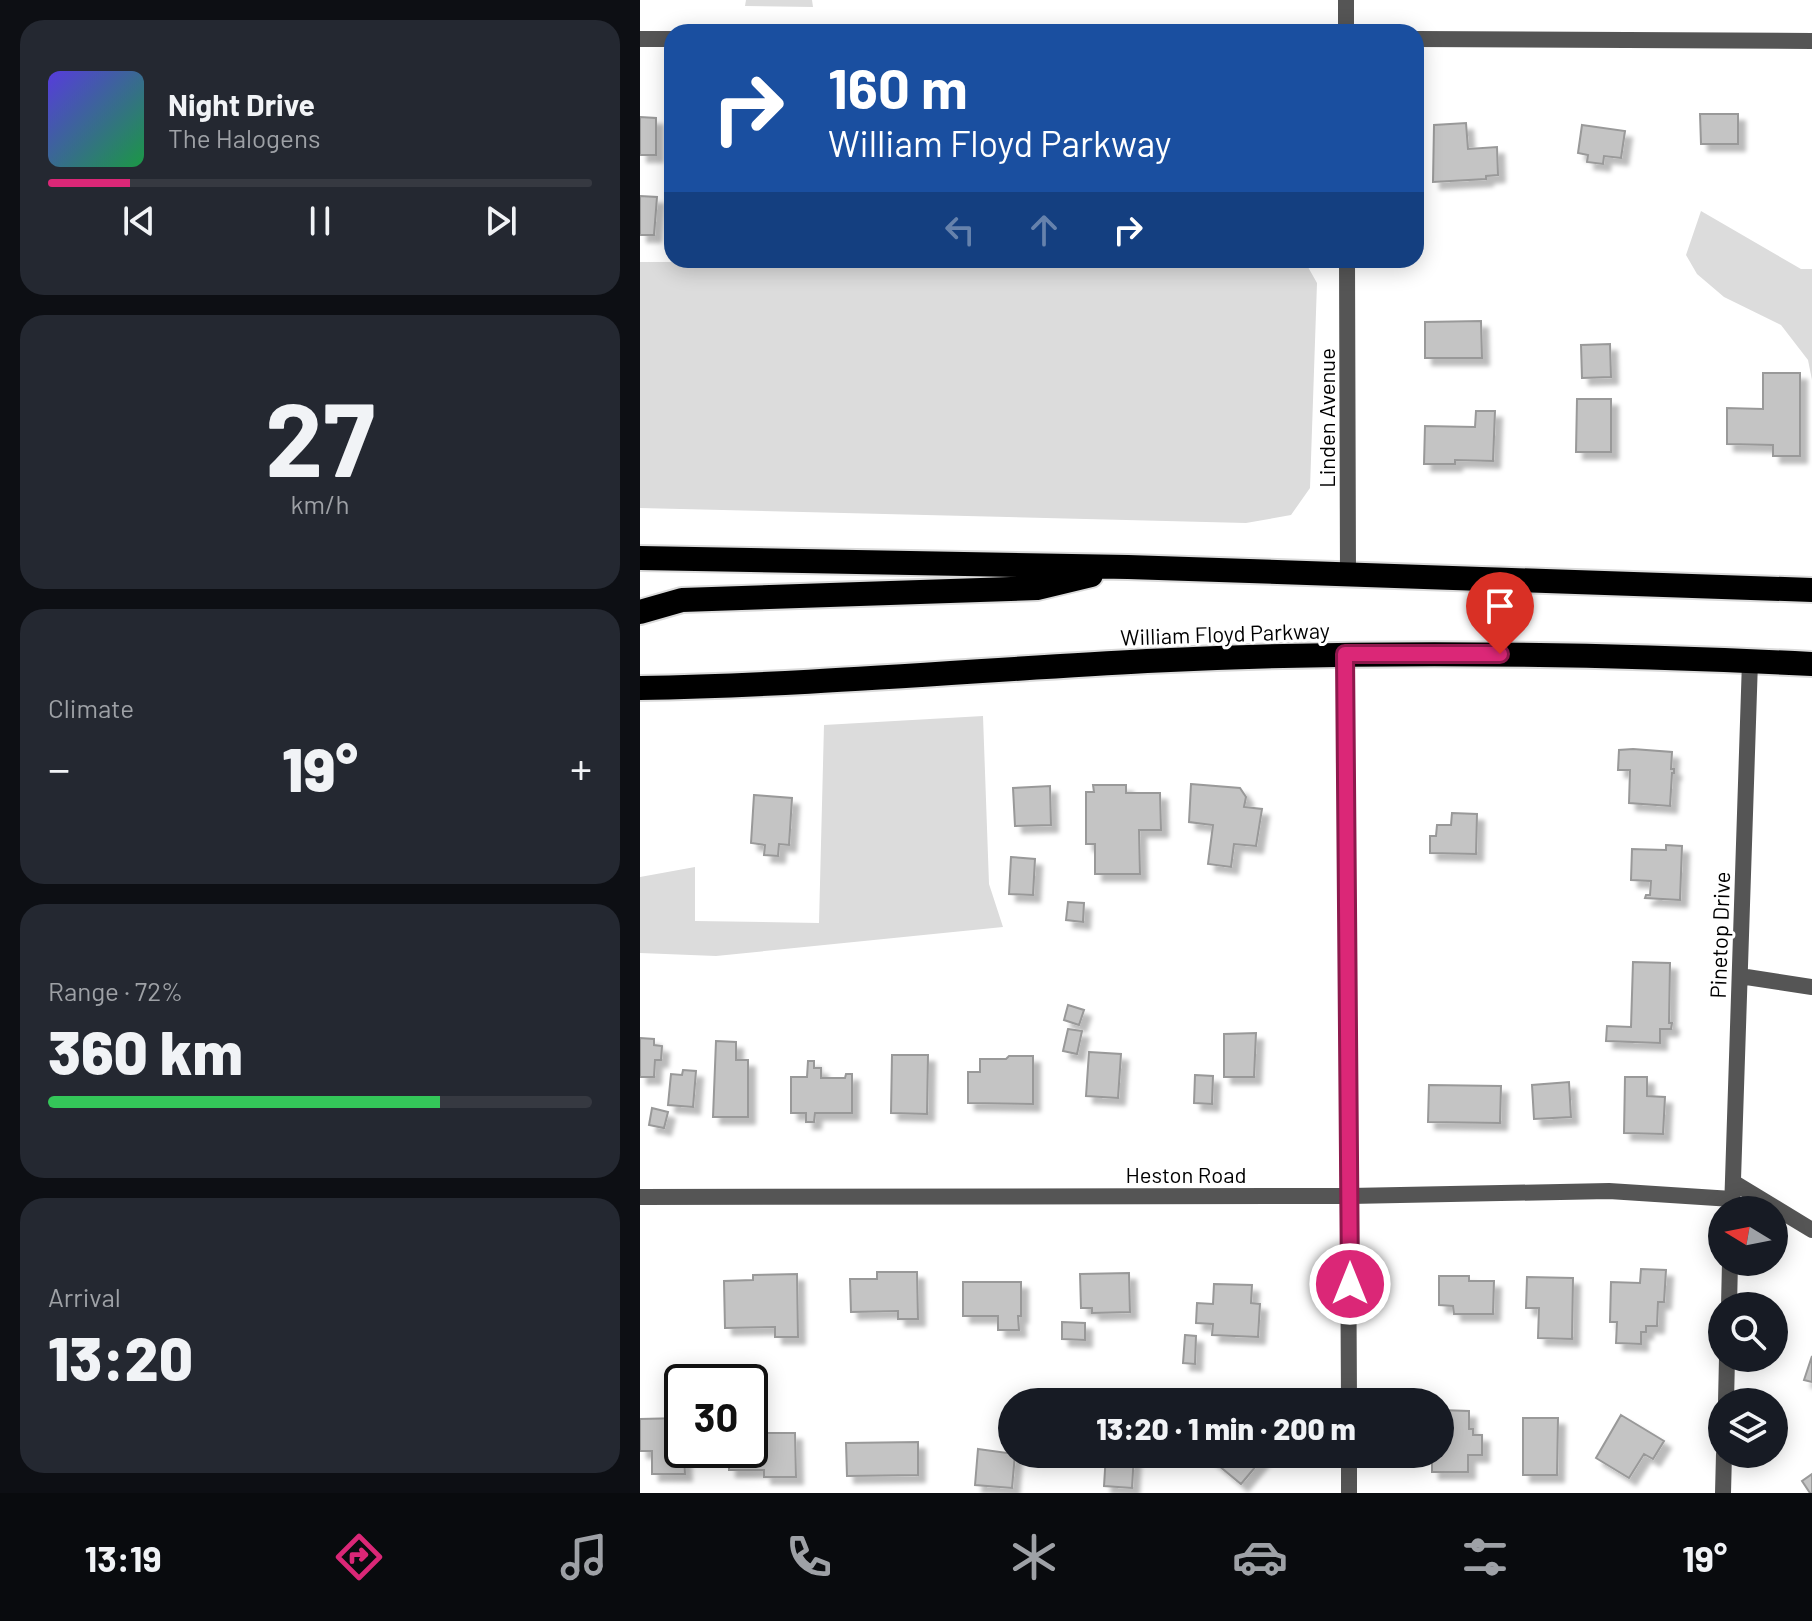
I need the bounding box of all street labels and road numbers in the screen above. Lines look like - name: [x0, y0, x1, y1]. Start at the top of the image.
- street label: Linden Avenue: [1313, 348, 1339, 488]
- street label: William Floyd Parkway: [1120, 616, 1330, 650]
- street label: Pinetop Drive: [1704, 871, 1734, 999]
- street label: Heston Road: [1125, 1161, 1247, 1187]

